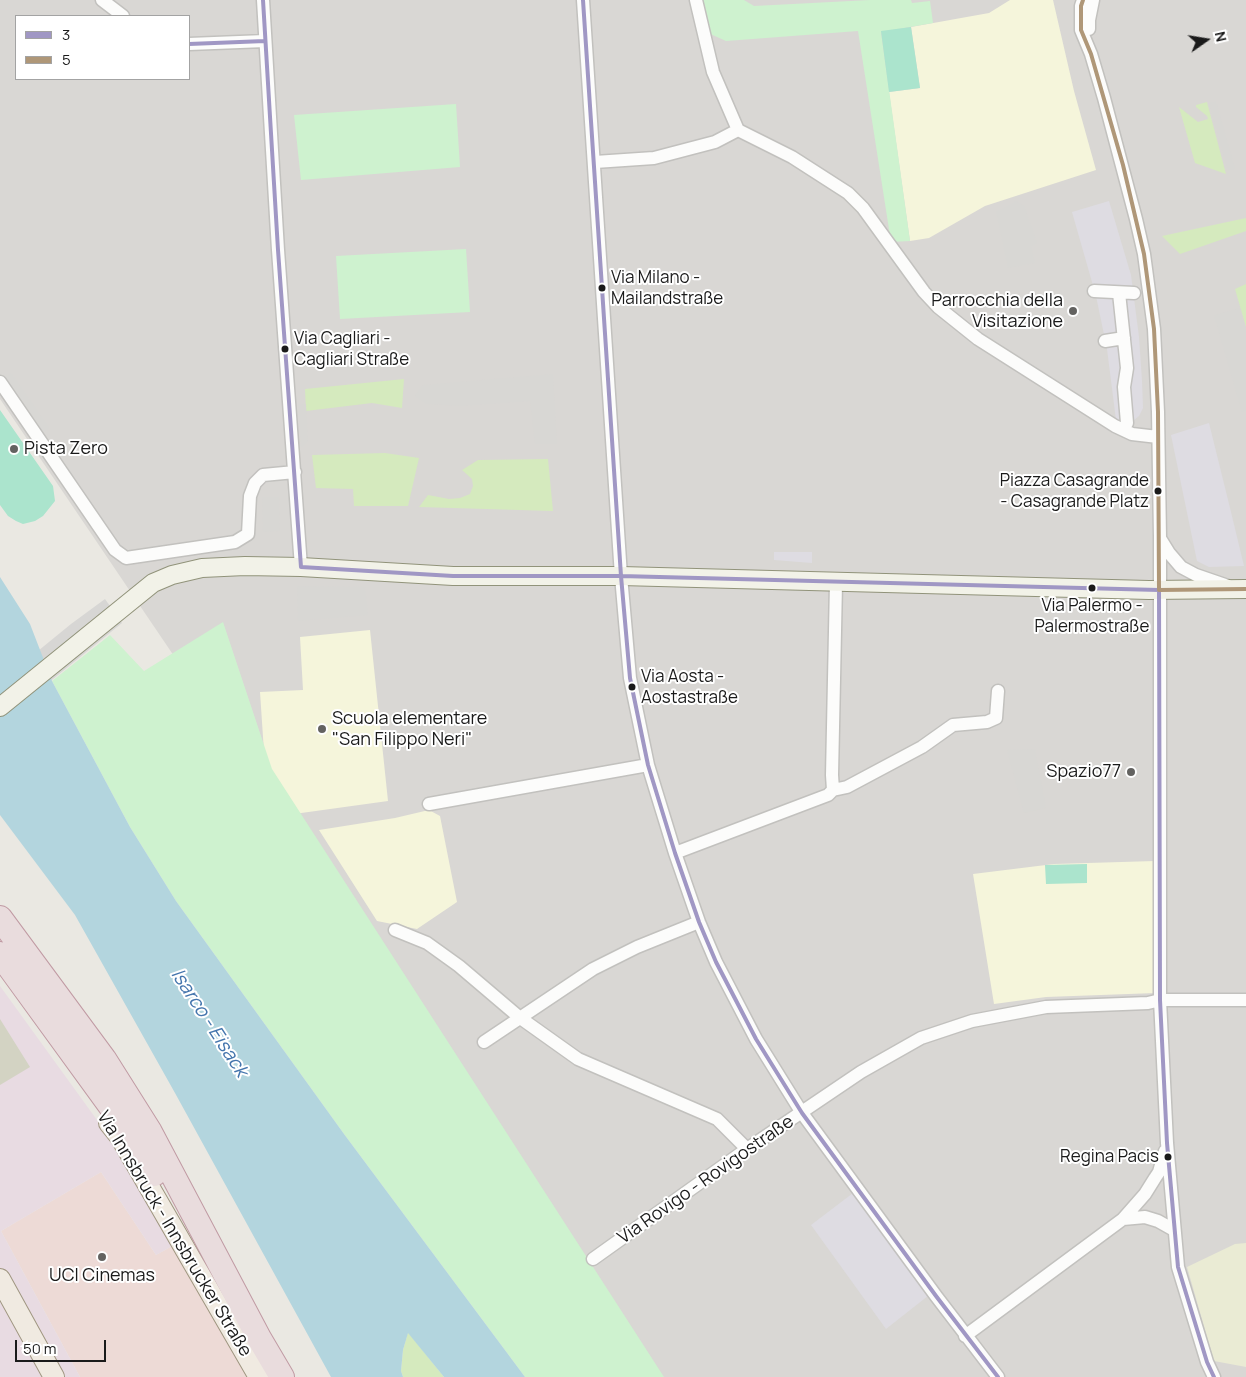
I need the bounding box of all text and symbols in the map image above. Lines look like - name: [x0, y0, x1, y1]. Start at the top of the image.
- legend: [15, 15, 190, 80]
- north arrow: [1181, 15, 1231, 65]
- text: 3: [62, 24, 70, 45]
- text: N: [1211, 29, 1231, 44]
- text: 5: [62, 49, 71, 70]
- place label: Via Milano - Mailandstraße: [611, 268, 723, 308]
- marker: Via Milano - Mailandstraße: [597, 283, 607, 293]
- place label: Parrocchia della Visitazione: [931, 290, 1063, 332]
- marker: Parrocchia della Visitazione: [1067, 305, 1079, 317]
- place label: Via Cagliari - Cagliari Straße: [294, 329, 409, 369]
- marker: Via Cagliari - Cagliari Straße: [280, 344, 290, 354]
- place label: Pista Zero: [24, 438, 108, 460]
- marker: Pista Zero: [8, 443, 20, 455]
- place label: Piazza Casagrande - Casagrande Platz: [1000, 471, 1149, 511]
- marker: Piazza Casagrande - Casagrande Platz: [1153, 486, 1163, 496]
- marker: Via Palermo - Palermostraße: [1087, 583, 1097, 593]
- place label: Via Palermo - Palermostraße: [1035, 596, 1149, 636]
- place label: Via Aosta - Aostastraße: [641, 667, 738, 707]
- marker: Via Aosta - Aostastraße: [627, 682, 637, 692]
- place label: Scuola elementare "San Filippo Neri": [332, 708, 487, 751]
- marker: Scuola elementare "San Filippo Neri": [316, 723, 328, 735]
- place label: Spazio77: [1046, 761, 1121, 783]
- marker: Spazio77: [1125, 766, 1137, 778]
- water label: Isarco - Eisack: [166, 965, 252, 1081]
- street label: Via Innsbruck - Innsbrucker Straße: [92, 1107, 256, 1361]
- street label: Via Rovigo - Rovigostraße: [614, 1111, 798, 1249]
- place label: Regina Pacis: [1060, 1147, 1159, 1167]
- marker: Regina Pacis: [1163, 1152, 1173, 1162]
- marker: UCI Cinemas: [96, 1251, 108, 1263]
- place label: UCI Cinemas: [49, 1265, 155, 1287]
- scale bar: [18, 1330, 109, 1362]
- text: 50 m: [23, 1338, 57, 1359]

